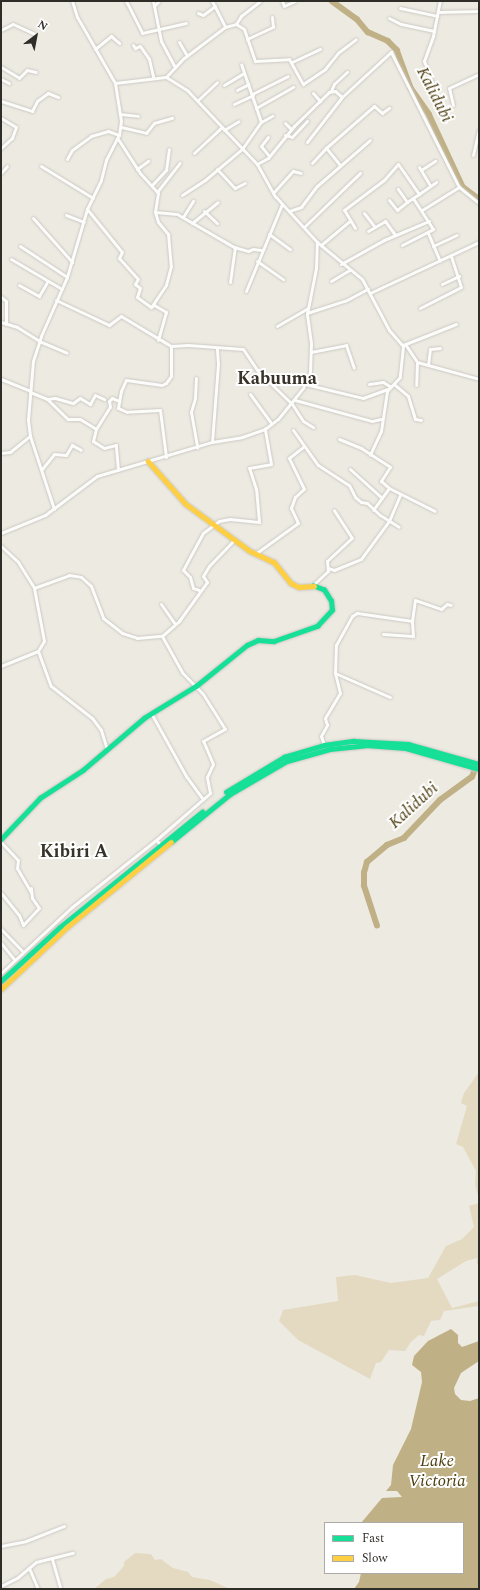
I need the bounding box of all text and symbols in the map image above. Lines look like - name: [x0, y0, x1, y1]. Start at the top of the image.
- north arrow: [16, 16, 56, 56]
- text: N: [34, 16, 51, 35]
- water label: Kalidubi: [411, 64, 457, 126]
- district label: Kabuuma: [237, 368, 317, 390]
- water label: Kalidubi: [385, 779, 443, 833]
- district label: Kibiri A: [40, 841, 108, 863]
- water label: Lake Victoria: [408, 1452, 466, 1492]
- legend: [324, 1522, 464, 1574]
- text: Fast: [362, 1529, 384, 1548]
- text: Slow: [362, 1549, 387, 1568]

